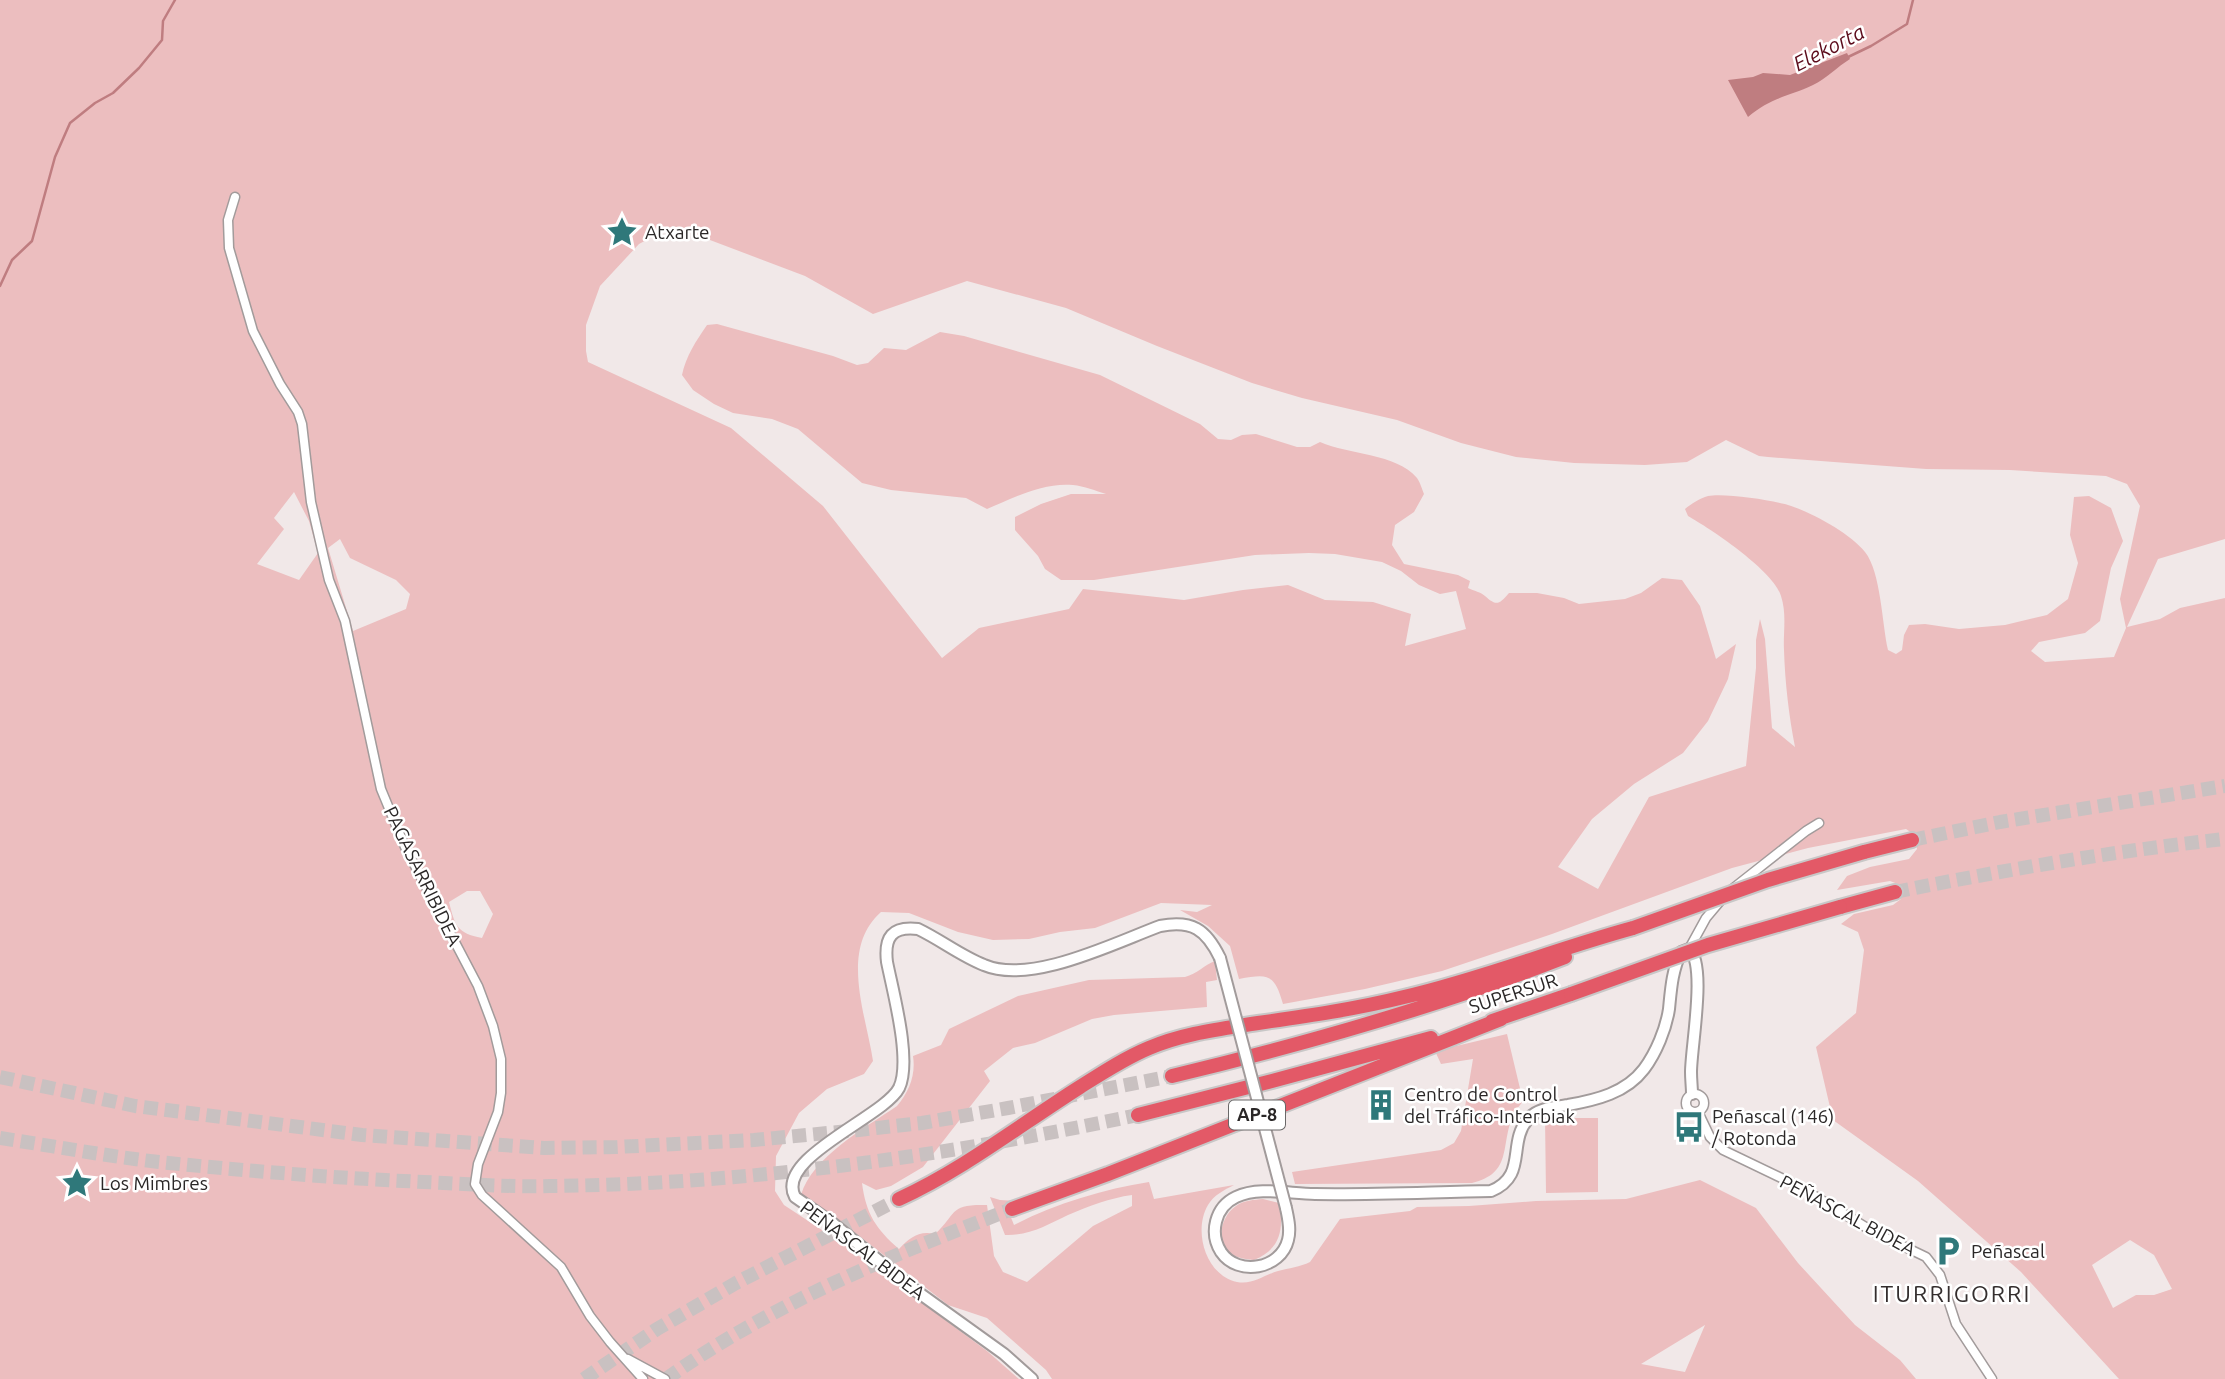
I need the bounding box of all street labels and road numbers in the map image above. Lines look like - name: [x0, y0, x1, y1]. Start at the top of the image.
- street label: PAGASARRIBIDEA: [380, 803, 467, 950]
- street label: SUPERSUR: [1466, 968, 1560, 1018]
- road number: AP-8: [1229, 1100, 1285, 1130]
- street label: PEÑASCAL BIDEA: [1776, 1170, 1920, 1260]
- street label: PEÑASCAL BIDEA: [796, 1196, 930, 1304]

